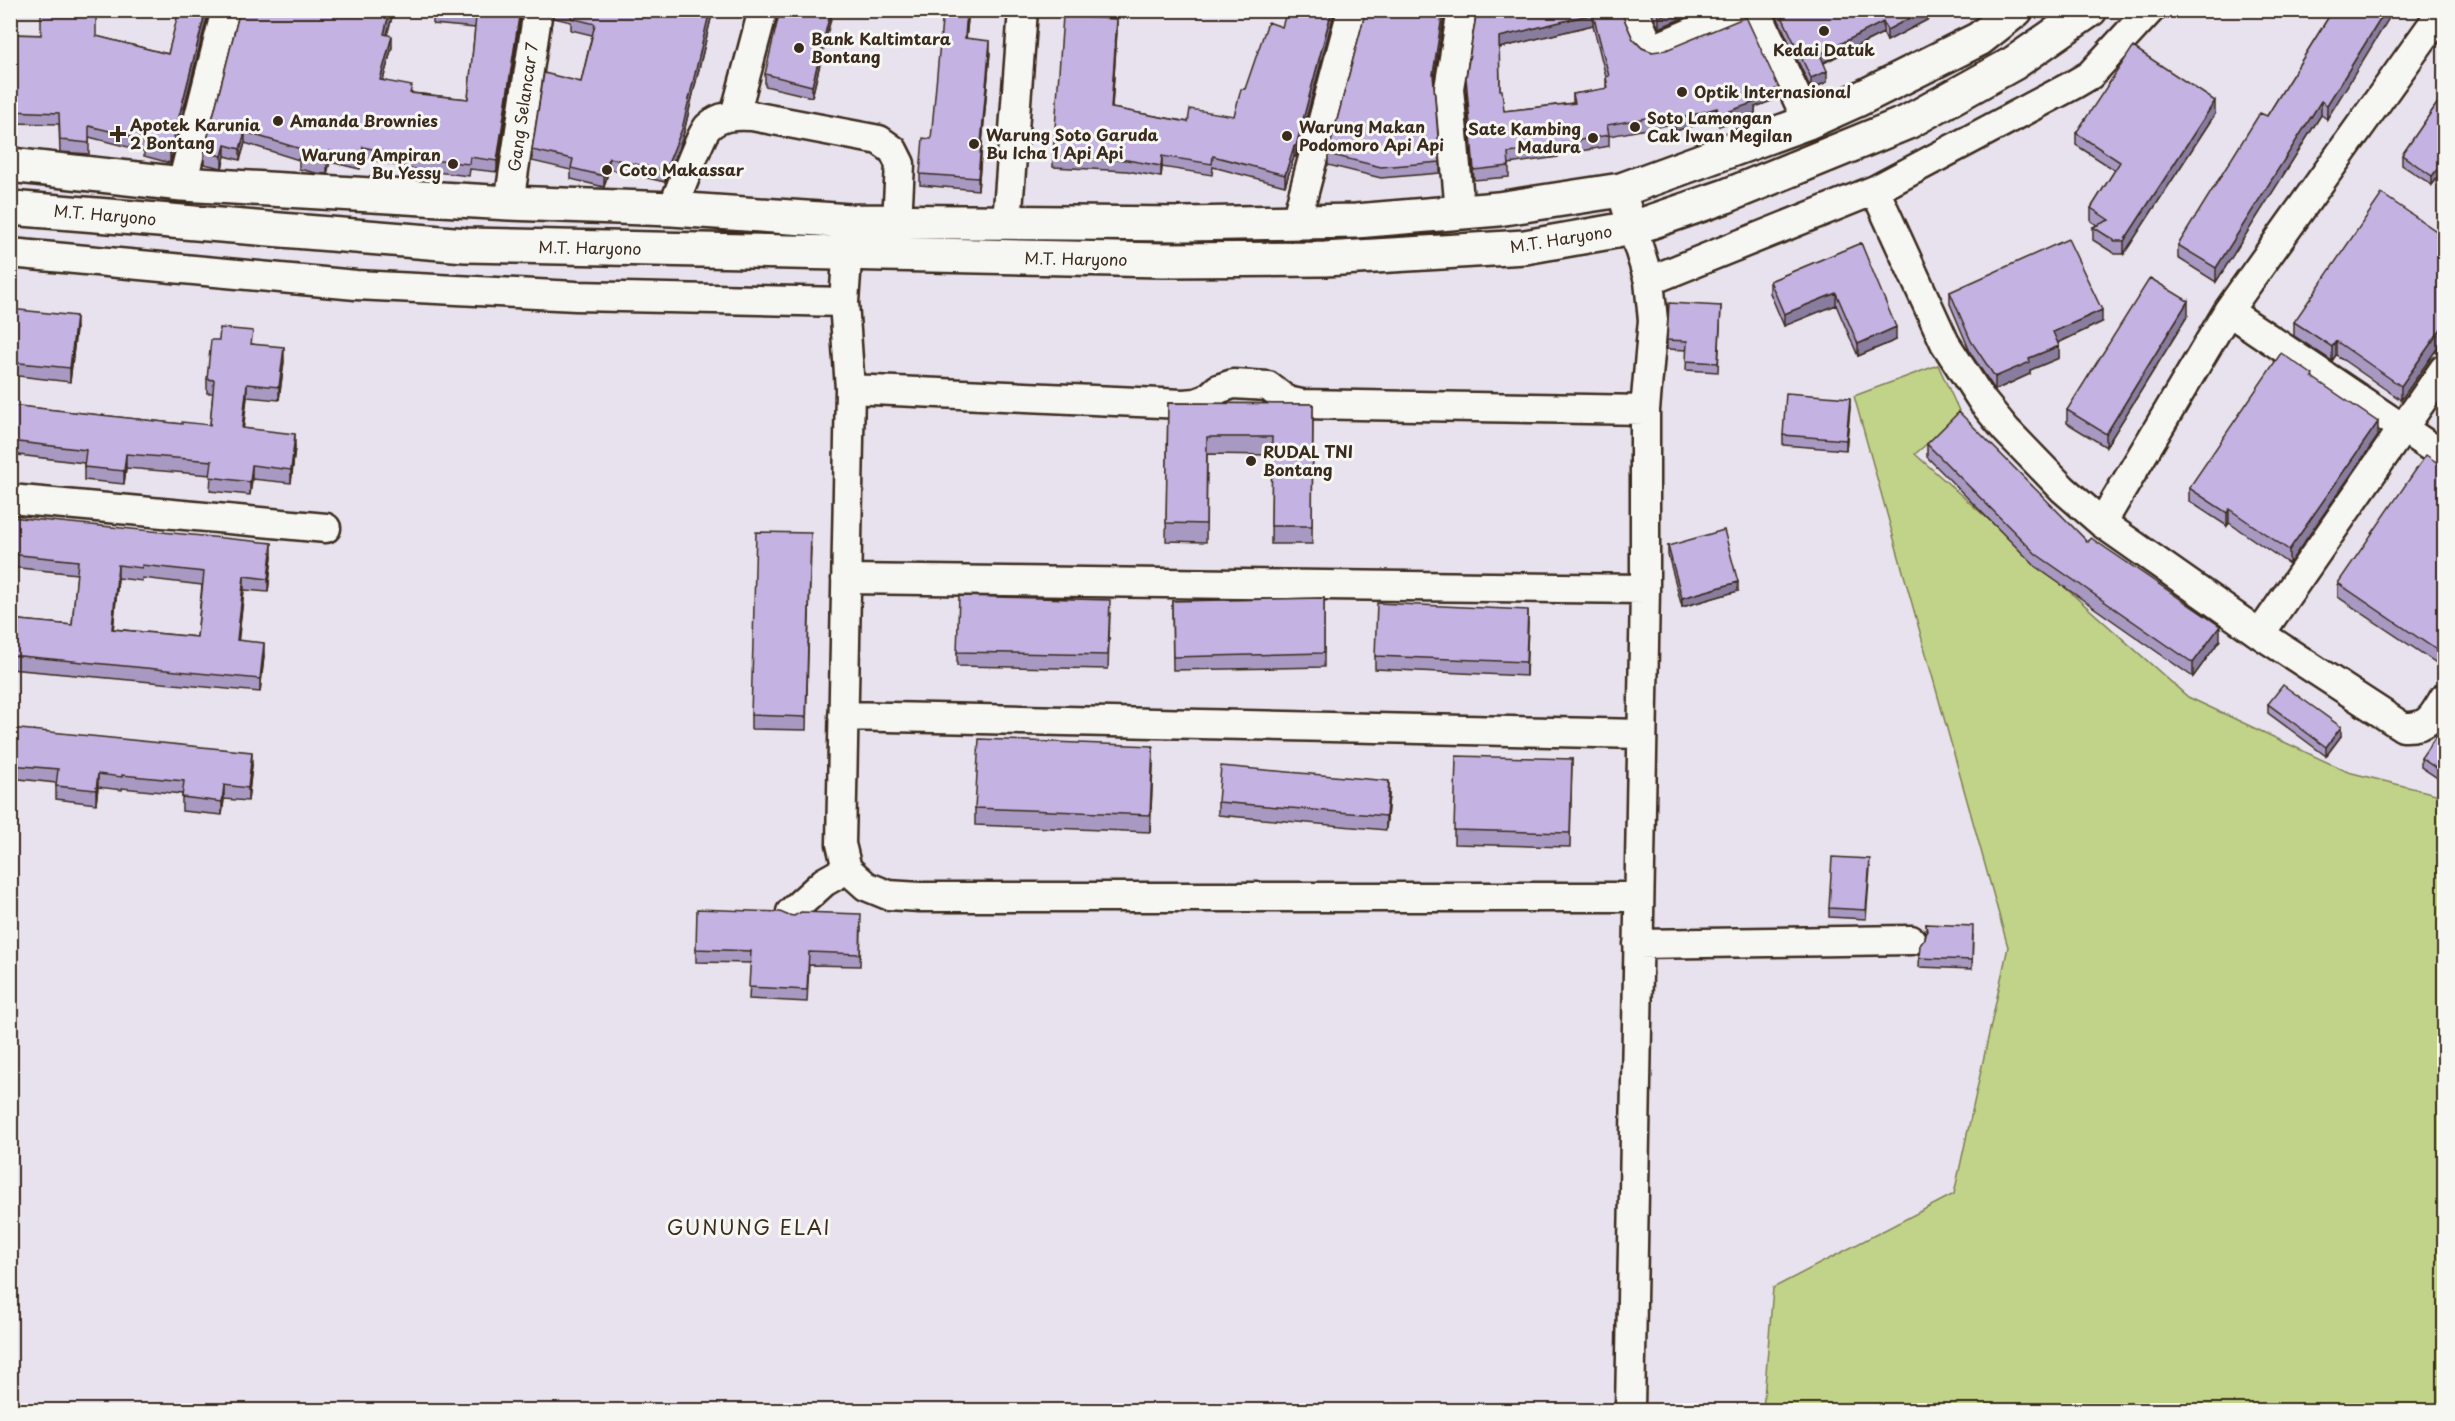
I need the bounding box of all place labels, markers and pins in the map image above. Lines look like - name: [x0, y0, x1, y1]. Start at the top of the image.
- marker: Kedai Datuk: [1817, 24, 1831, 38]
- place label: Bank Kaltimtara Bontang: [811, 26, 951, 68]
- place label: Kedai Datuk: [1773, 37, 1875, 61]
- marker: Bank Kaltimtara Bontang: [792, 41, 806, 55]
- place label: Optik Internasional: [1694, 79, 1851, 103]
- marker: Optik Internasional: [1675, 85, 1689, 99]
- place label: Soto Lamongan Cak Iwan Megilan: [1647, 105, 1792, 147]
- place label: Amanda Brownies: [290, 108, 438, 132]
- place label: Apotek Karunia 2 Bontang: [130, 112, 260, 154]
- marker: Amanda Brownies: [271, 114, 285, 128]
- place label: Warung Makan Podomoro Api Api: [1299, 114, 1444, 156]
- place label: Sate Kambing Madura: [1468, 116, 1581, 158]
- marker: Soto Lamongan Cak Iwan Megilan: [1628, 120, 1642, 134]
- place label: Warung Soto Garuda Bu Icha 1 Api Api: [986, 122, 1159, 164]
- marker: Apotek Karunia 2 Bontang: [111, 127, 125, 141]
- marker: Warung Makan Podomoro Api Api: [1280, 129, 1294, 143]
- marker: Sate Kambing Madura: [1586, 131, 1600, 145]
- marker: Warung Soto Garuda Bu Icha 1 Api Api: [967, 137, 981, 151]
- place label: Warung Ampiran Bu Yessy: [302, 142, 441, 184]
- marker: Warung Ampiran Bu Yessy: [446, 157, 460, 171]
- place label: Coto Makassar: [619, 157, 745, 181]
- marker: Coto Makassar: [600, 163, 614, 177]
- place label: RUDAL TNI Bontang: [1263, 439, 1353, 481]
- marker: RUDAL TNI Bontang: [1244, 454, 1258, 468]

